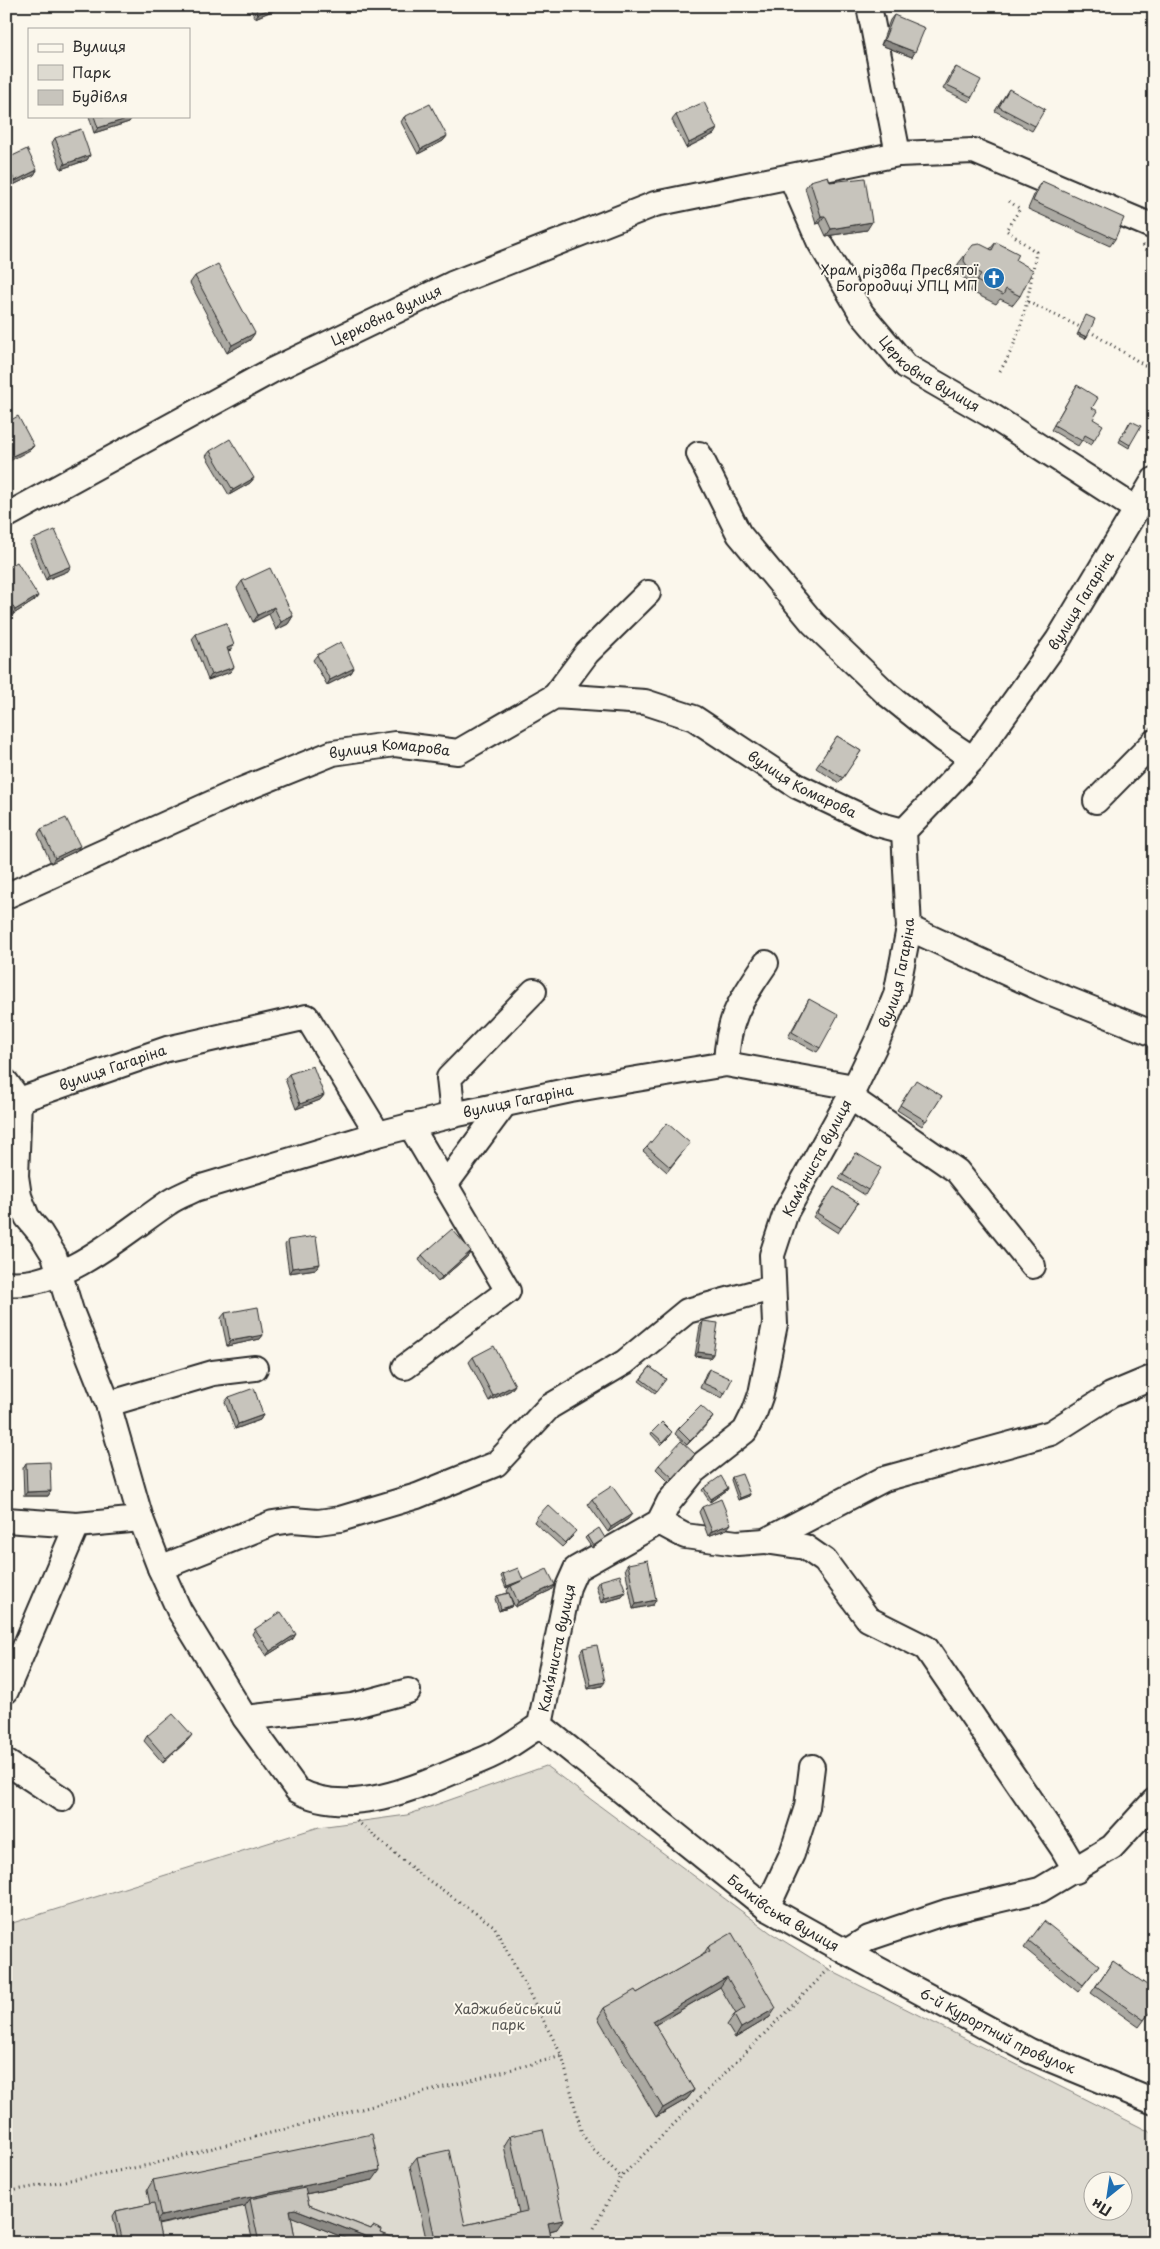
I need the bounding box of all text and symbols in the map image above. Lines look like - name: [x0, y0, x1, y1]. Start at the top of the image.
- legend: [28, 28, 190, 118]
- text: Вулиця: [72, 34, 126, 57]
- text: Парк: [72, 60, 111, 83]
- text: Будівля: [72, 84, 128, 107]
- place label: Храм різдва Пресвятої Богородиці УПЦ МП: [821, 259, 979, 296]
- church icon: Храм різдва Пресвятої Богородиці УПЦ МП: [982, 266, 1006, 290]
- street label: Церковна вулиця: [327, 280, 445, 351]
- street label: Церковна вулиця: [874, 331, 984, 417]
- street label: вулиця Гагаріна: [1043, 547, 1119, 655]
- street label: вулиця Комарова: [327, 733, 452, 763]
- street label: вулиця Комарова: [744, 745, 860, 823]
- street label: вулиця Гагаріна: [873, 918, 919, 1031]
- street label: вулиця Гагаріна: [56, 1039, 169, 1095]
- street label: вулиця Гагаріна: [461, 1079, 575, 1123]
- street label: Камʼяниста вулиця: [777, 1095, 856, 1220]
- street label: Камʼяниста вулиця: [533, 1582, 580, 1714]
- street label: Балківська вулиця: [723, 1869, 843, 1956]
- street label: 6-й Курортний провулок: [916, 1983, 1079, 2079]
- park label: Хаджибейський парк: [455, 1998, 561, 2035]
- north arrow: [1082, 2172, 1132, 2222]
- text: Пн: [1087, 2194, 1115, 2222]

